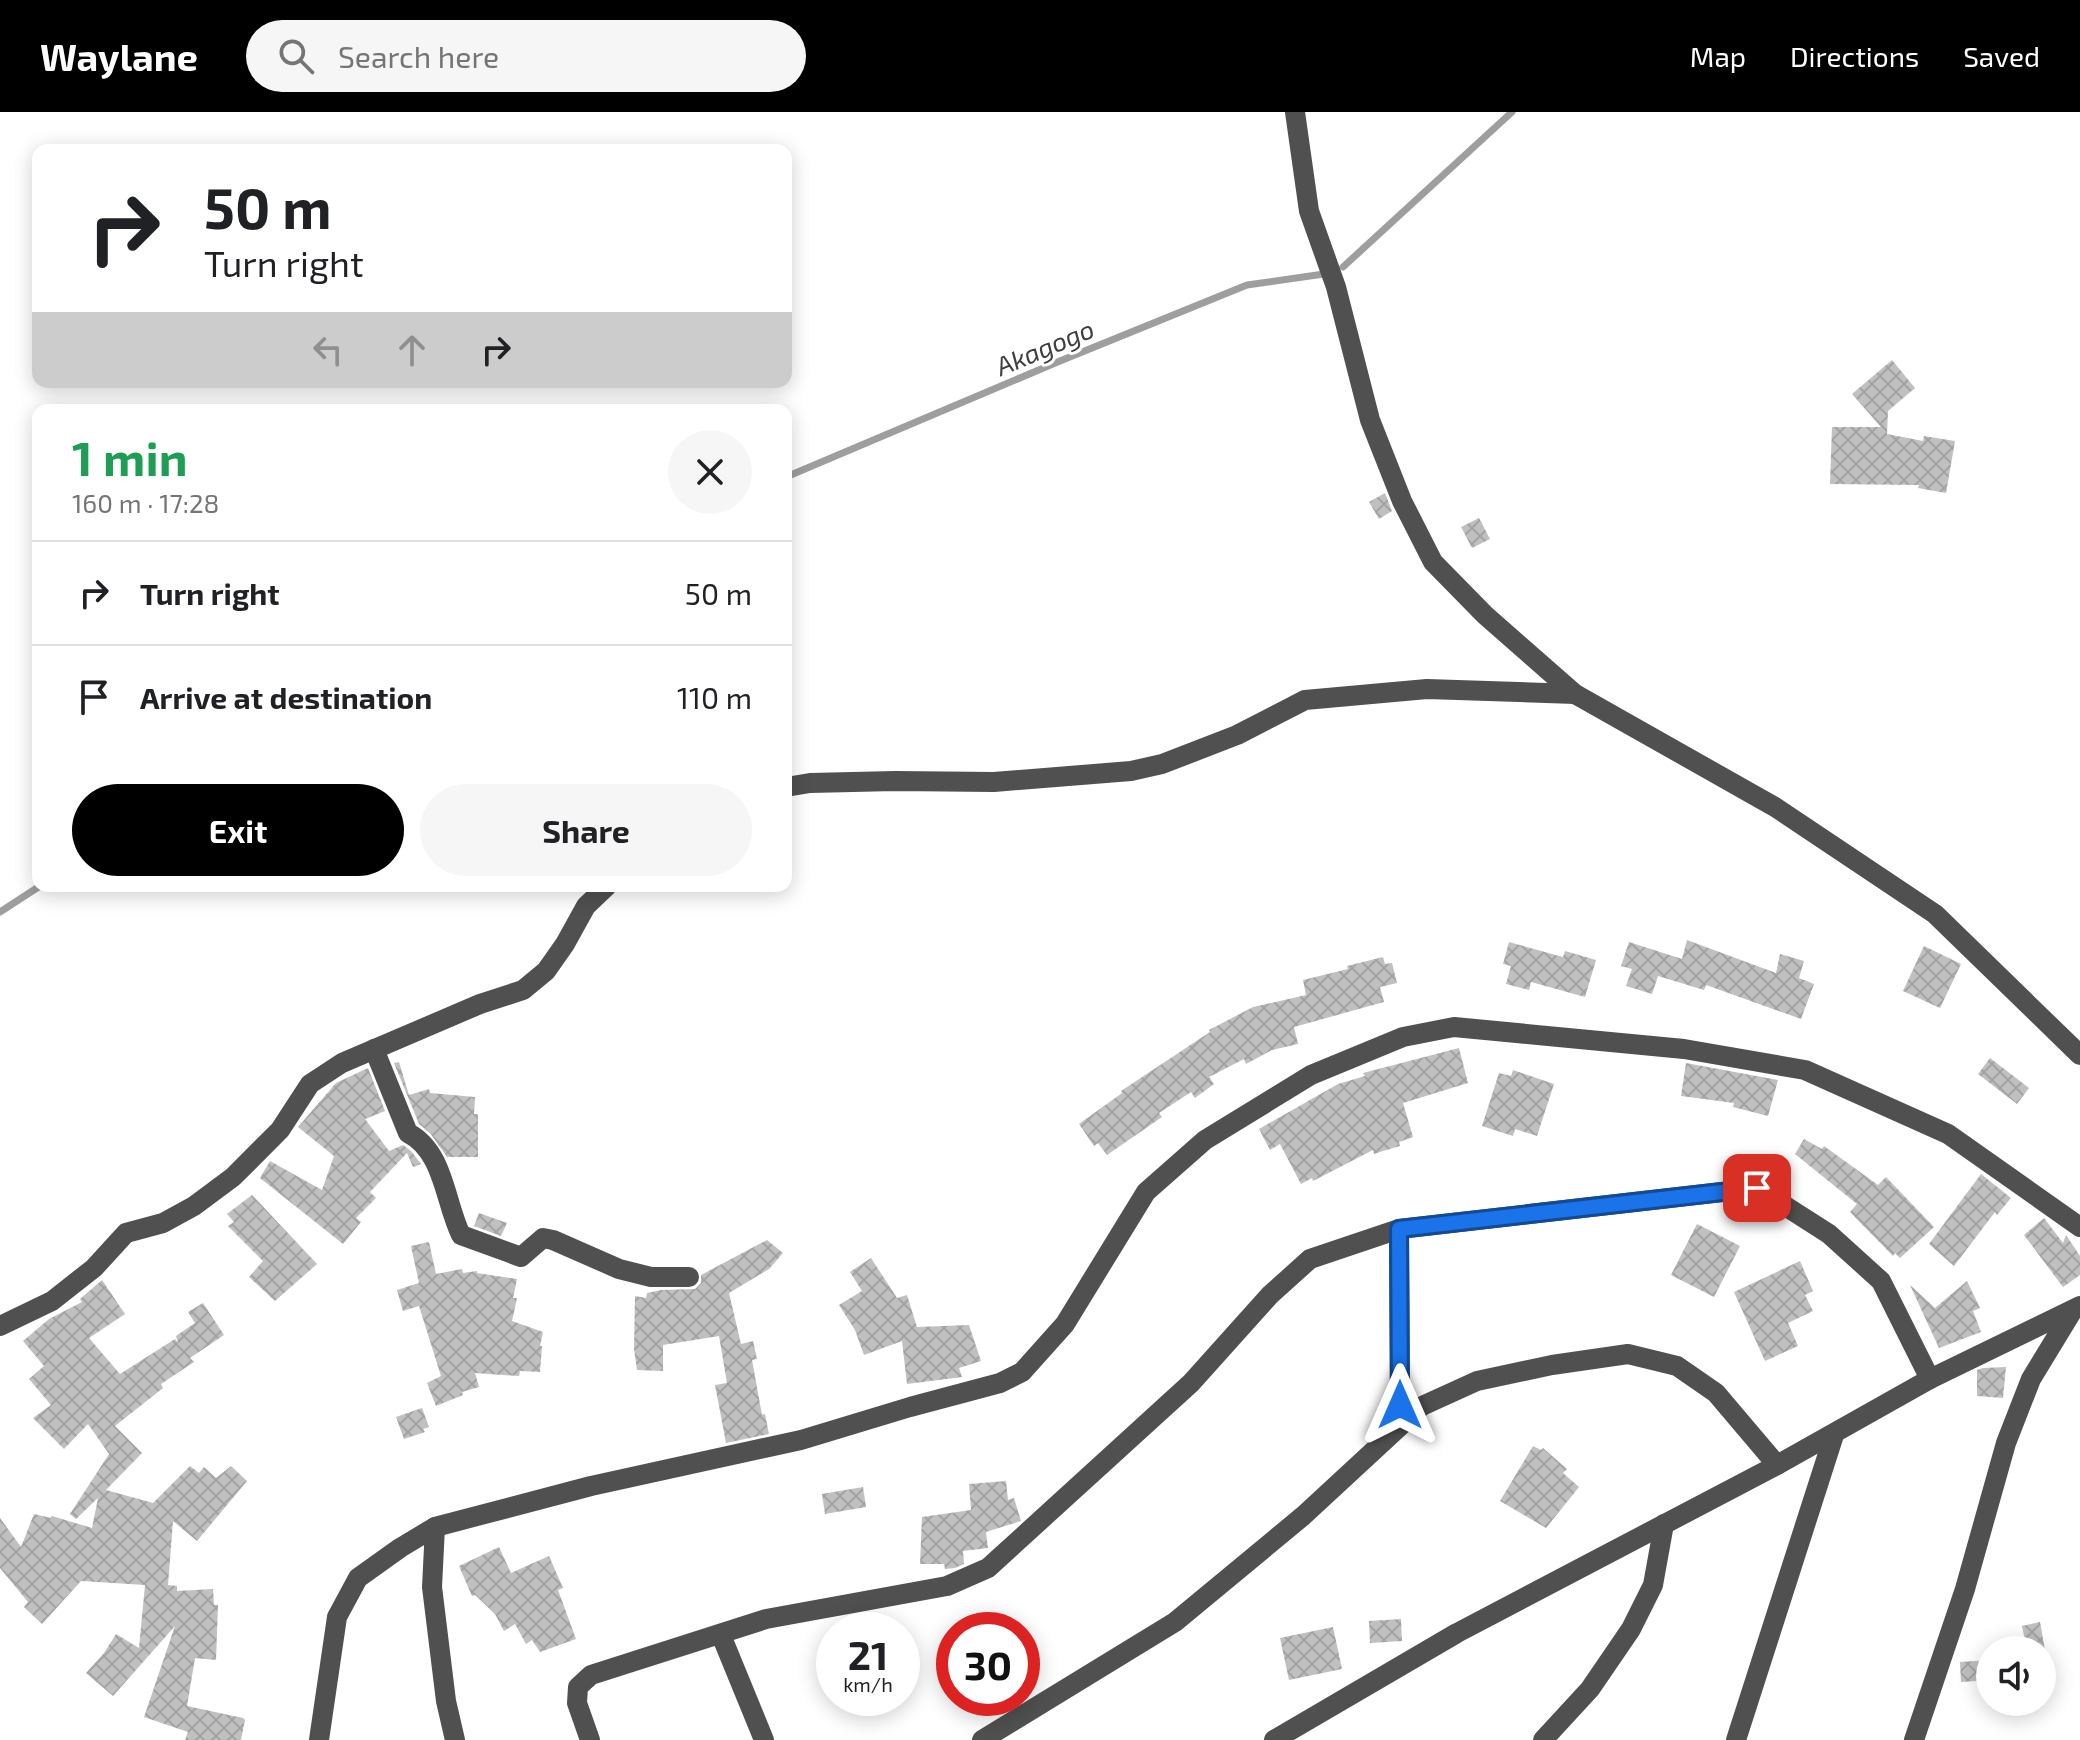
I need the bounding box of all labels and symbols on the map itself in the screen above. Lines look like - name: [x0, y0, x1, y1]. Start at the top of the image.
- water label: Akagogo: [990, 312, 1098, 382]
- pin: [1723, 1154, 1791, 1222]
- position arrow: [1358, 1363, 1442, 1447]
- speed limit sign: 30: [936, 1612, 1040, 1716]

